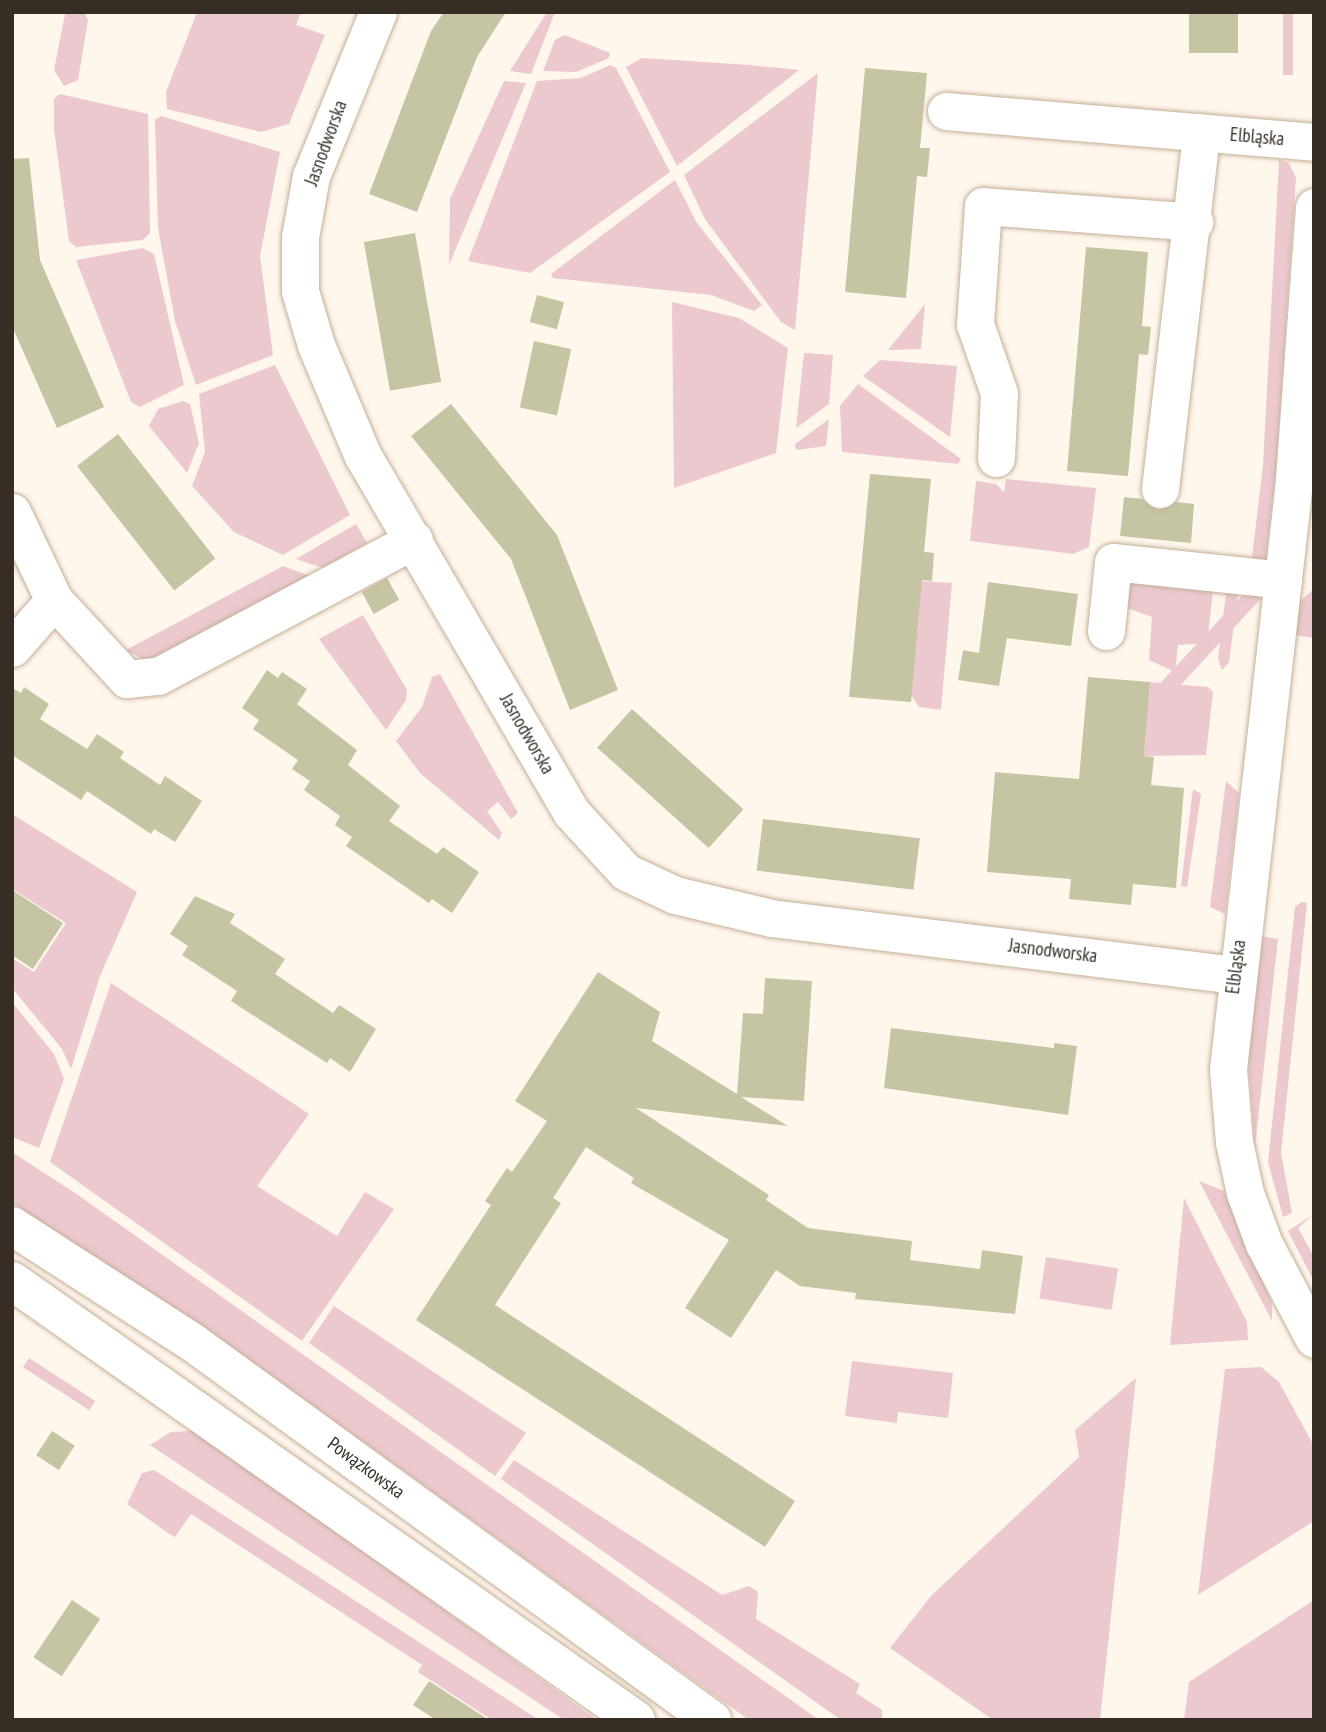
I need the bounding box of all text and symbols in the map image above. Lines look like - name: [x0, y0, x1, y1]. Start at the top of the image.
- street label: Jasnodworska: [300, 97, 352, 189]
- street label: Elbląska: [1229, 123, 1285, 151]
- street label: Jasnodworska: [495, 690, 559, 778]
- street label: Jasnodworska: [1007, 934, 1099, 968]
- street label: Elbląska: [1221, 939, 1251, 995]
- street label: Powązkowska: [323, 1432, 409, 1504]

